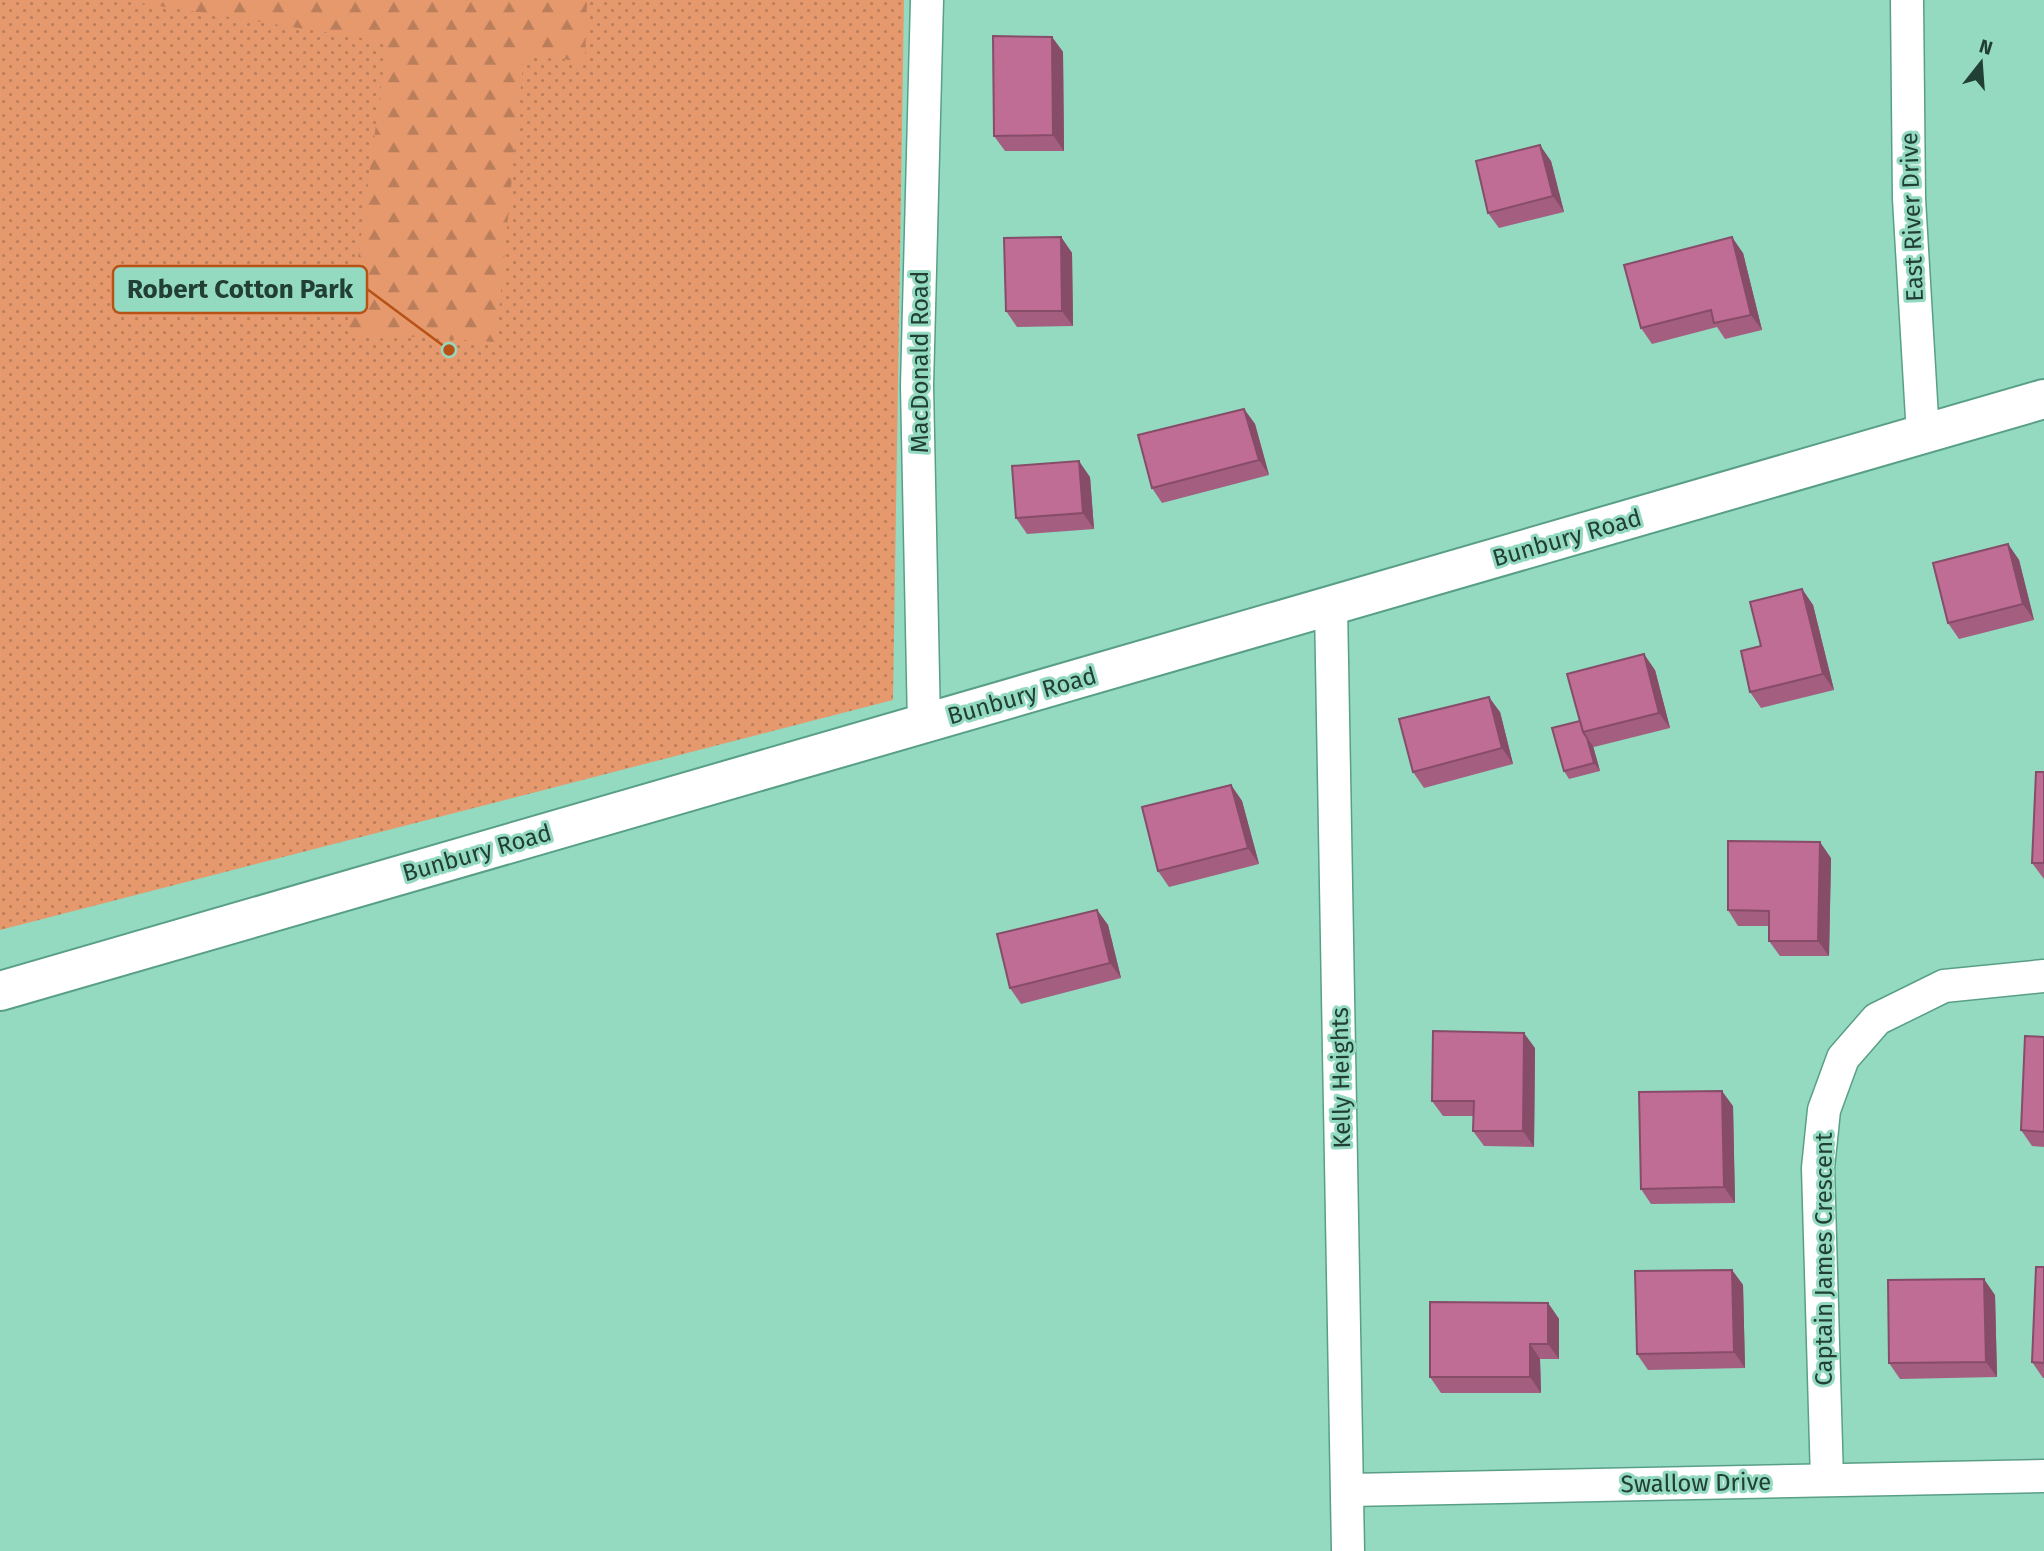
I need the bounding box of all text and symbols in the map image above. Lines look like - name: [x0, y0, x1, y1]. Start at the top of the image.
- north arrow: [1946, 28, 2016, 98]
- text: N: [1976, 34, 1995, 60]
- street label: East River Drive: [1895, 132, 1929, 302]
- callout: Robert Cotton Park: [113, 266, 367, 313]
- street label: MacDonald Road: [906, 271, 934, 453]
- text: Robert Cotton Park: [127, 274, 354, 305]
- street label: Bunbury Road: [1489, 503, 1645, 573]
- street label: Bunbury Road: [944, 661, 1100, 731]
- street label: Bunbury Road: [399, 818, 555, 888]
- street label: Kelly Heights: [1326, 1007, 1356, 1149]
- street label: Captain James Crescent: [1810, 1132, 1838, 1386]
- street label: Swallow Drive: [1620, 1468, 1772, 1498]

